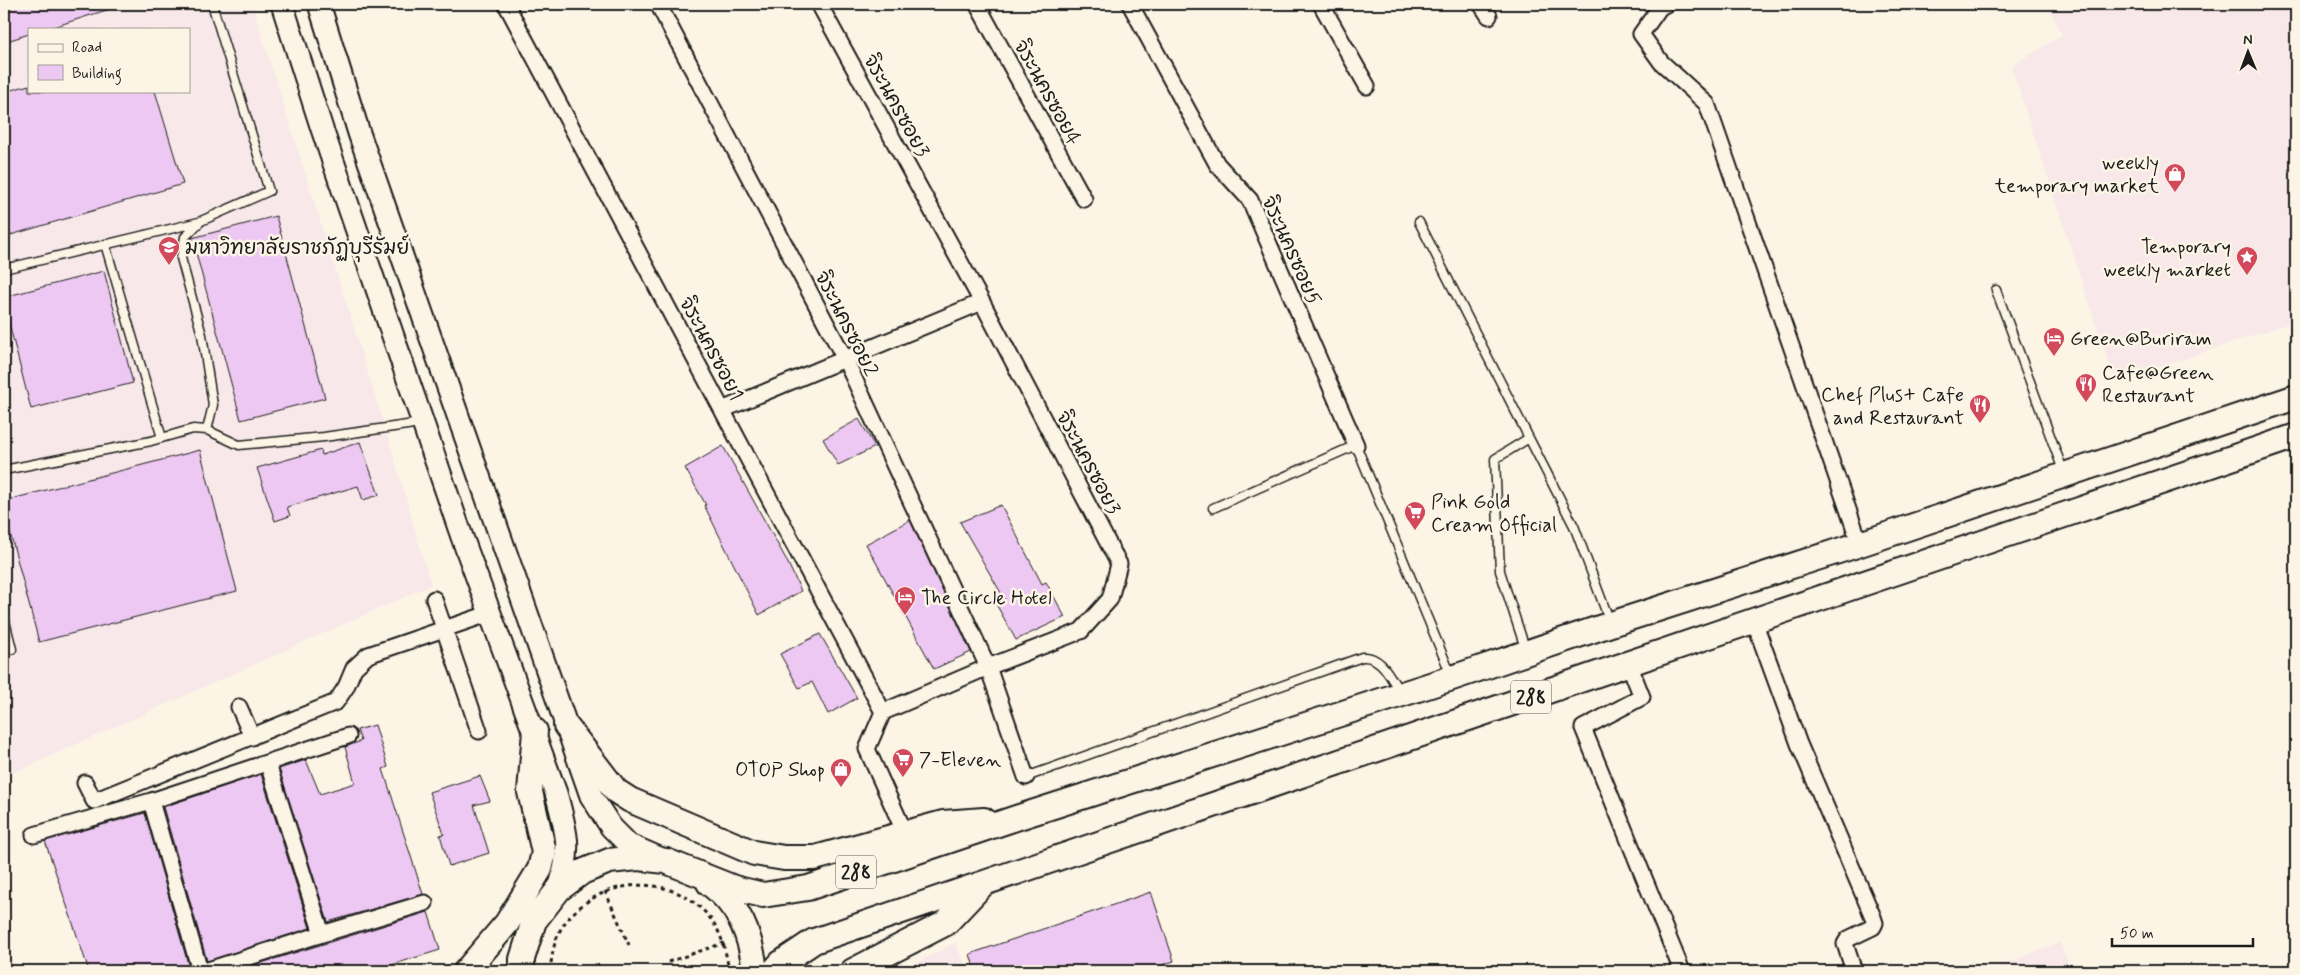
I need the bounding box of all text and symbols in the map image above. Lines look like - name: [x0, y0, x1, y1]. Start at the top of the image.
- legend: [28, 28, 190, 92]
- north arrow: [2222, 28, 2272, 78]
- text: N: [2243, 31, 2253, 49]
- street label: จิระนครซอย4: [1007, 35, 1087, 151]
- text: Road: [72, 38, 102, 58]
- street label: จิระนครซอย3: [856, 49, 935, 162]
- text: Building: [72, 64, 122, 85]
- place label: weekly temporary market: [1994, 150, 2159, 200]
- shop icon: weekly temporary market: [2163, 162, 2187, 193]
- street label: จิระนครซอย5: [1254, 192, 1327, 310]
- place label: มหาวิทยาลัยราชภัฏบุรีรัมย์: [185, 234, 410, 263]
- place label: Temporary weekly market: [2103, 234, 2231, 284]
- school or university icon: มหาวิทยาลัยราชภัฏบุรีรัมย์: [157, 235, 181, 266]
- place icon: Temporary weekly market: [2235, 245, 2259, 276]
- street label: จิระนครซอย2: [808, 266, 884, 381]
- street label: จิระนครซอย1: [672, 292, 749, 405]
- hotel icon: Green@Buriram: [2042, 326, 2066, 357]
- place label: Green@Buriram: [2070, 326, 2212, 353]
- place label: Cafe@Green Restaurant: [2102, 360, 2214, 410]
- restaurant icon: Cafe@Green Restaurant: [2074, 372, 2098, 403]
- place label: Chef Plus+ Cafe and Restaurant: [1821, 382, 1964, 432]
- restaurant icon: Chef Plus+ Cafe and Restaurant: [1968, 393, 1992, 424]
- street label: จิระนครซอย3: [1049, 406, 1126, 519]
- place label: Pink Gold Cream Official: [1431, 489, 1557, 539]
- supermarket icon: Pink Gold Cream Official: [1403, 500, 1427, 531]
- hotel icon: The Circle Hotel: [893, 585, 917, 616]
- place label: The Circle Hotel: [921, 585, 1052, 612]
- road number: 288: [1511, 680, 1551, 714]
- supermarket icon: 7-Eleven: [891, 747, 915, 778]
- place label: 7-Eleven: [919, 747, 1002, 774]
- place label: OTOP Shop: [735, 757, 825, 784]
- shop icon: OTOP Shop: [829, 757, 853, 788]
- road number: 288: [836, 856, 876, 889]
- scale bar: [2112, 915, 2254, 947]
- text: 50 m: [2120, 924, 2154, 944]

